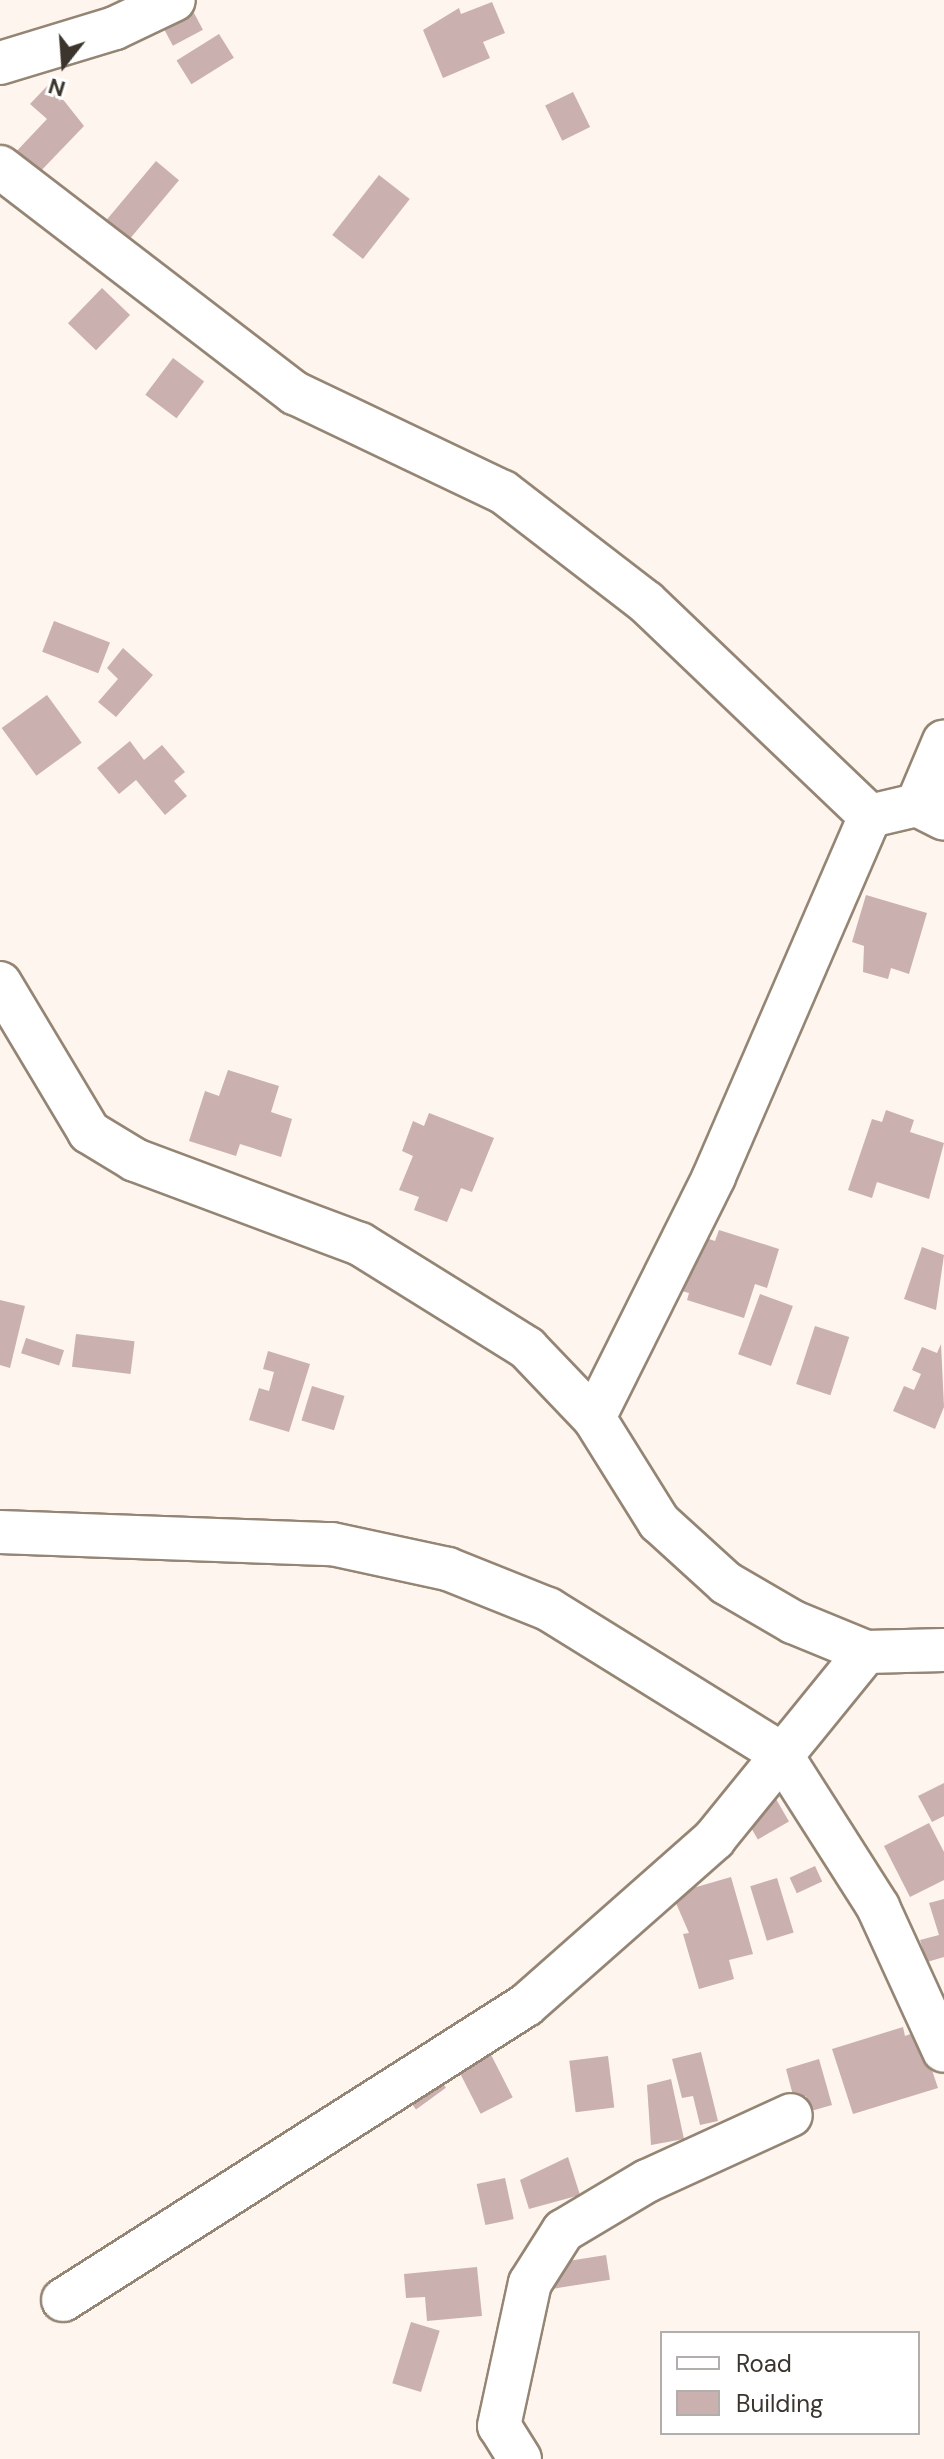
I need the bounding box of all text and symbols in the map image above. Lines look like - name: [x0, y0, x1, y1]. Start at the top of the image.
- north arrow: [24, 24, 104, 104]
- text: N: [45, 71, 69, 104]
- legend: [660, 2331, 920, 2435]
- text: Road: [736, 2348, 792, 2379]
- text: Building: [736, 2388, 823, 2419]

